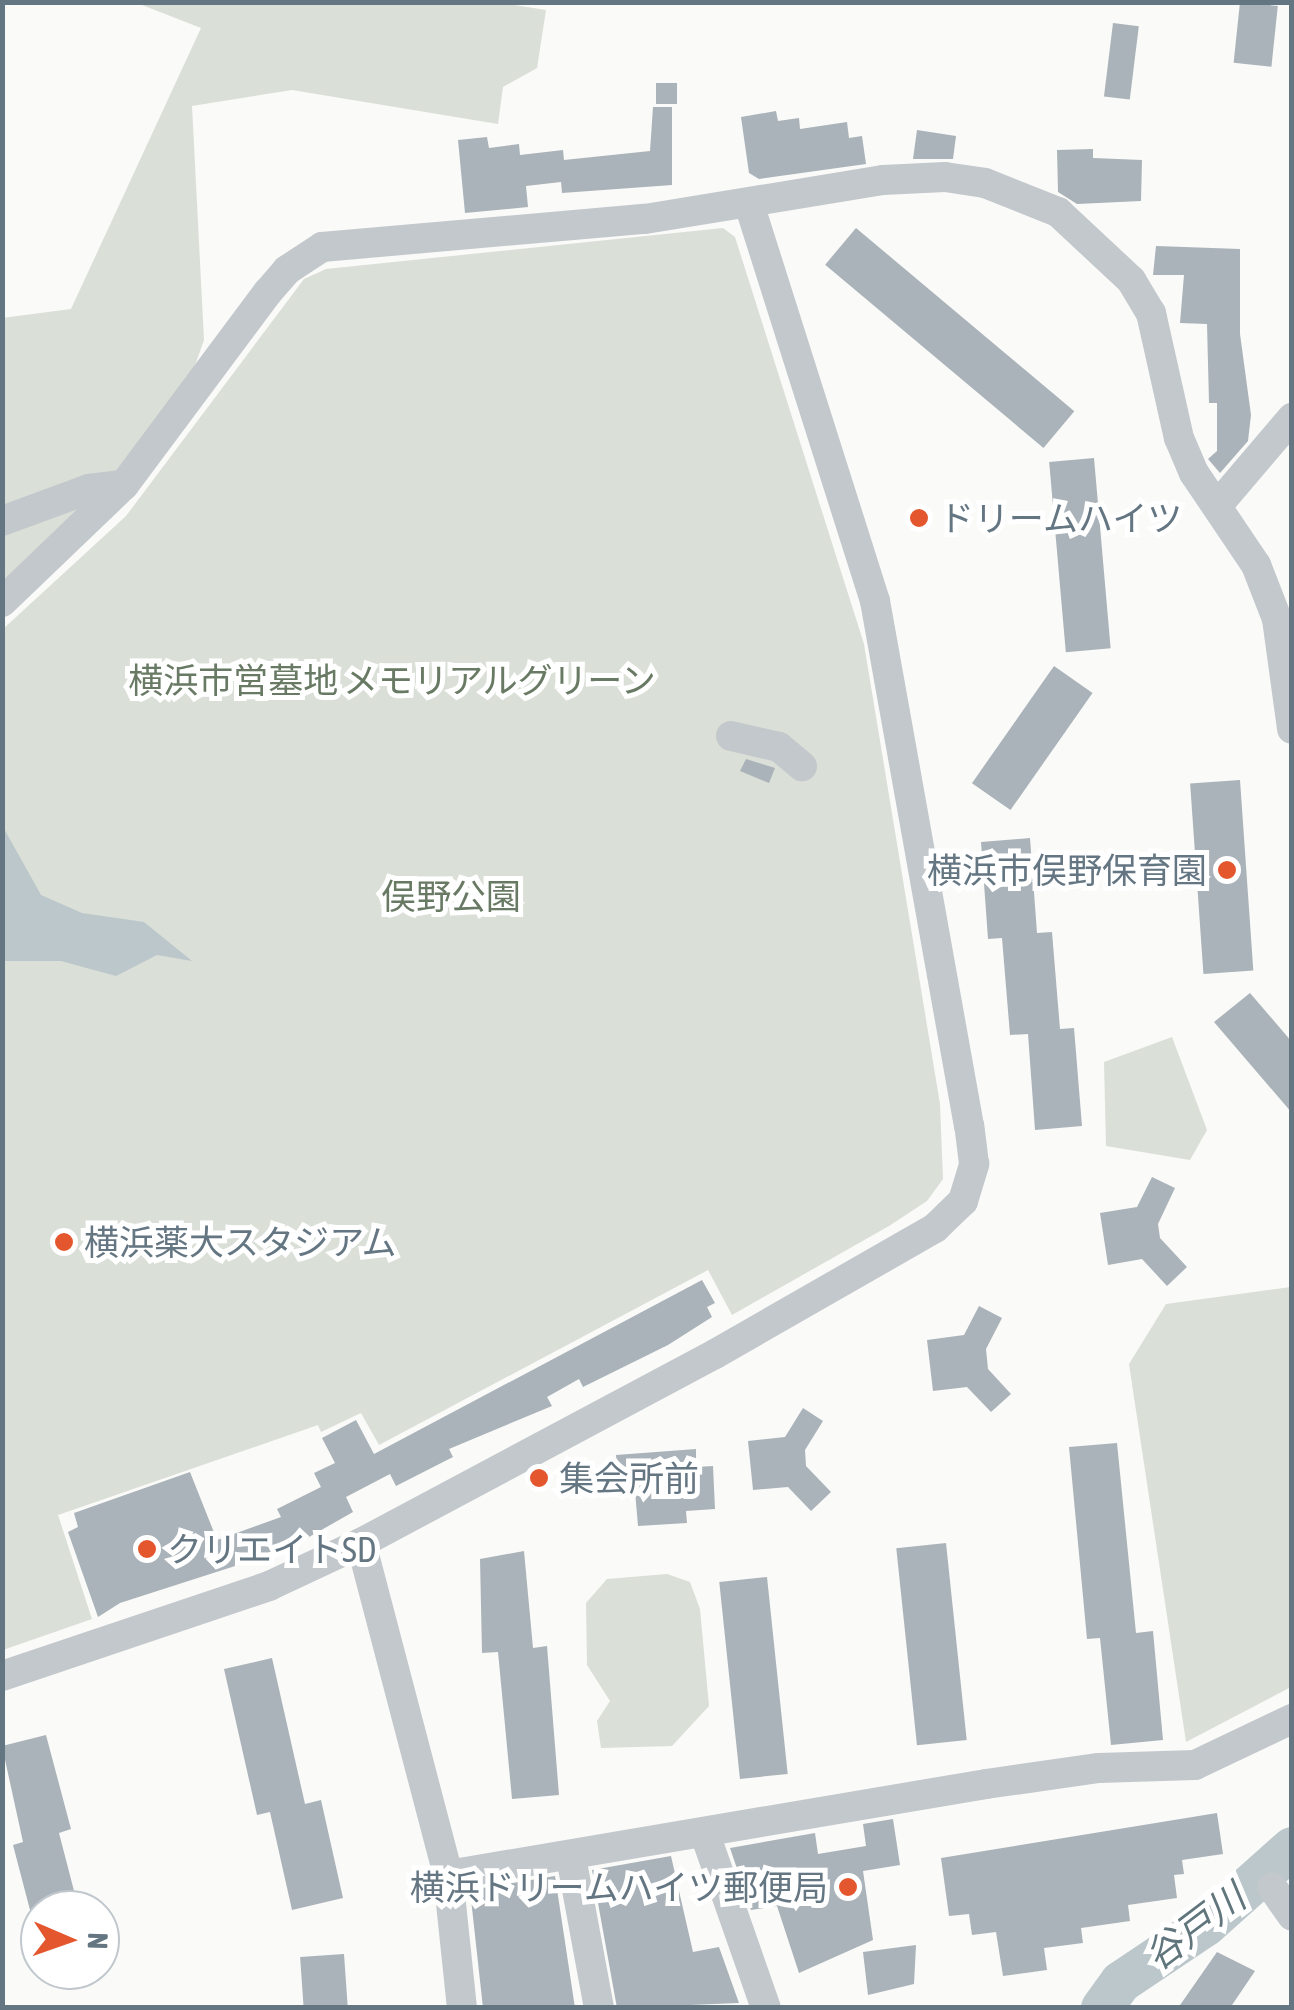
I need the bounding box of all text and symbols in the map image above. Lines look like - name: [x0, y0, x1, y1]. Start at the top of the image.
- place label: ドリームハイツ: [939, 497, 1184, 539]
- marker: ドリームハイツ: [908, 507, 930, 529]
- park label: 横浜市営墓地 メモリアルグリーン: [127, 659, 657, 701]
- place label: 横浜市俣野保育園: [927, 849, 1207, 891]
- marker: 横浜市俣野保育園: [1216, 859, 1238, 881]
- park label: 俣野公園: [381, 875, 521, 917]
- place label: 横浜薬大スタジアム: [84, 1221, 399, 1263]
- marker: 横浜薬大スタジアム: [53, 1231, 75, 1253]
- place label: 集会所前: [559, 1457, 699, 1499]
- marker: 集会所前: [528, 1467, 550, 1489]
- place label: クリエイトSD: [167, 1528, 376, 1570]
- marker: クリエイトSD: [136, 1538, 158, 1560]
- place label: 横浜ドリームハイツ郵便局: [408, 1866, 828, 1908]
- water label: 谷戸川: [1136, 1874, 1254, 1980]
- marker: 横浜ドリームハイツ郵便局: [837, 1876, 859, 1898]
- north arrow: [20, 1890, 120, 1990]
- text: N: [82, 1932, 114, 1950]

